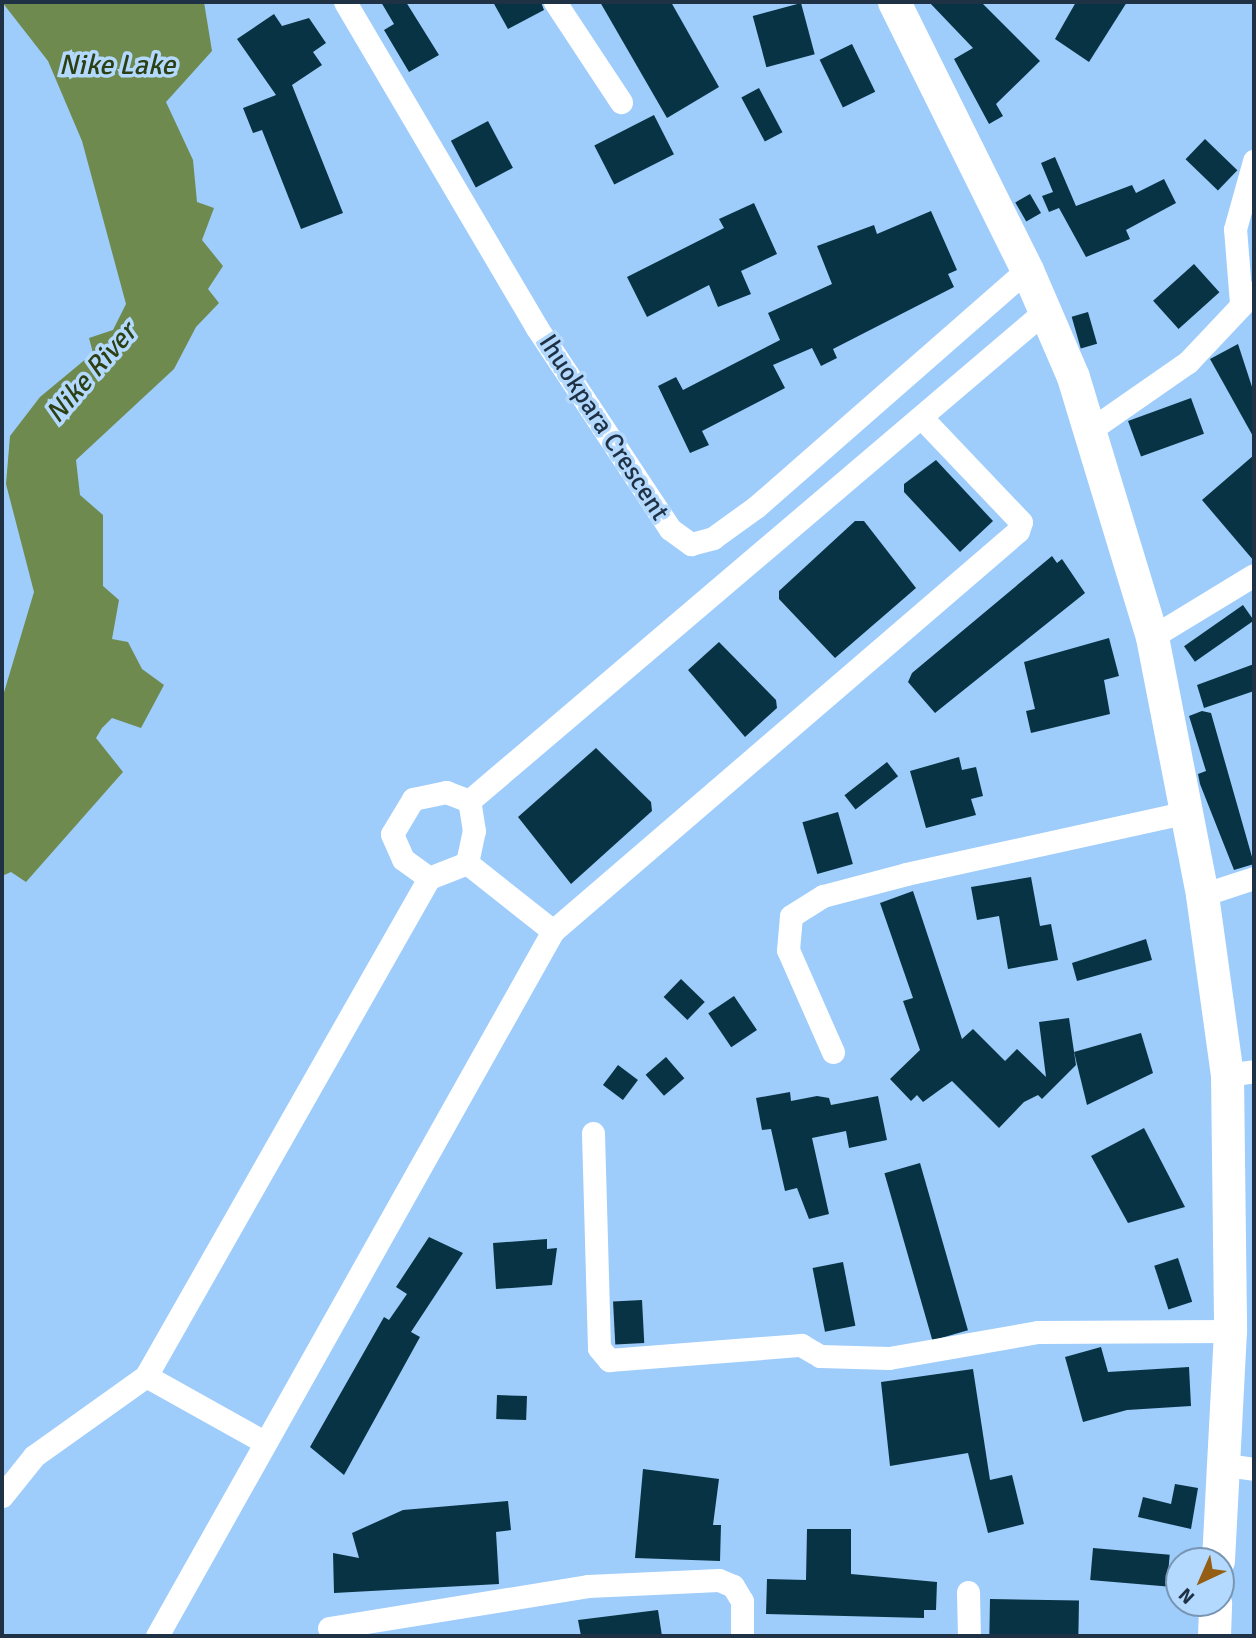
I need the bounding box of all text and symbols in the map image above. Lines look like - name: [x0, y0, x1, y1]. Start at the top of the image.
- water label: Nike Lake: [59, 48, 175, 82]
- water label: Nike River: [39, 316, 143, 430]
- street label: Ihuokpara Crescent: [531, 329, 675, 527]
- north arrow: [1165, 1547, 1235, 1617]
- text: N: [1174, 1582, 1200, 1609]

